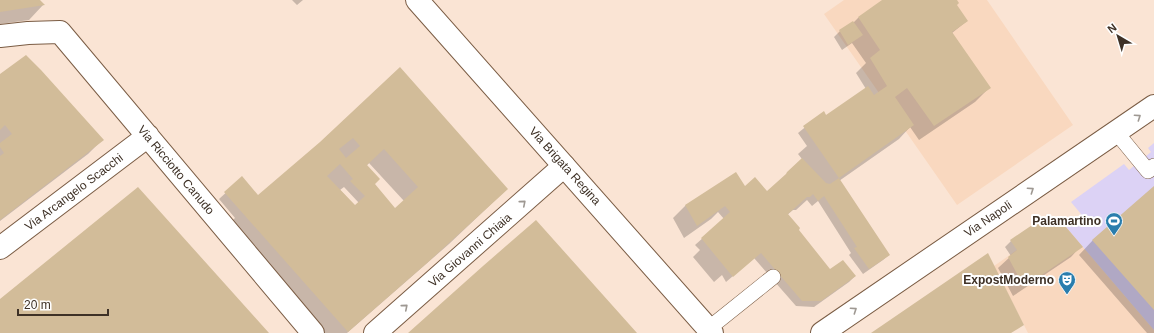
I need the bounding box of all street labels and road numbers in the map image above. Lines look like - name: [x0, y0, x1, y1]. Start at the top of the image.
- street label: Via Ricciotto Canudo: [135, 123, 218, 218]
- street label: Via Brigata Regina: [526, 124, 604, 208]
- street label: Via Arcangelo Scacchi: [22, 151, 126, 233]
- street label: Via Napoli: [962, 198, 1014, 240]
- street label: Via Giovanni Chiaia: [426, 210, 515, 290]

